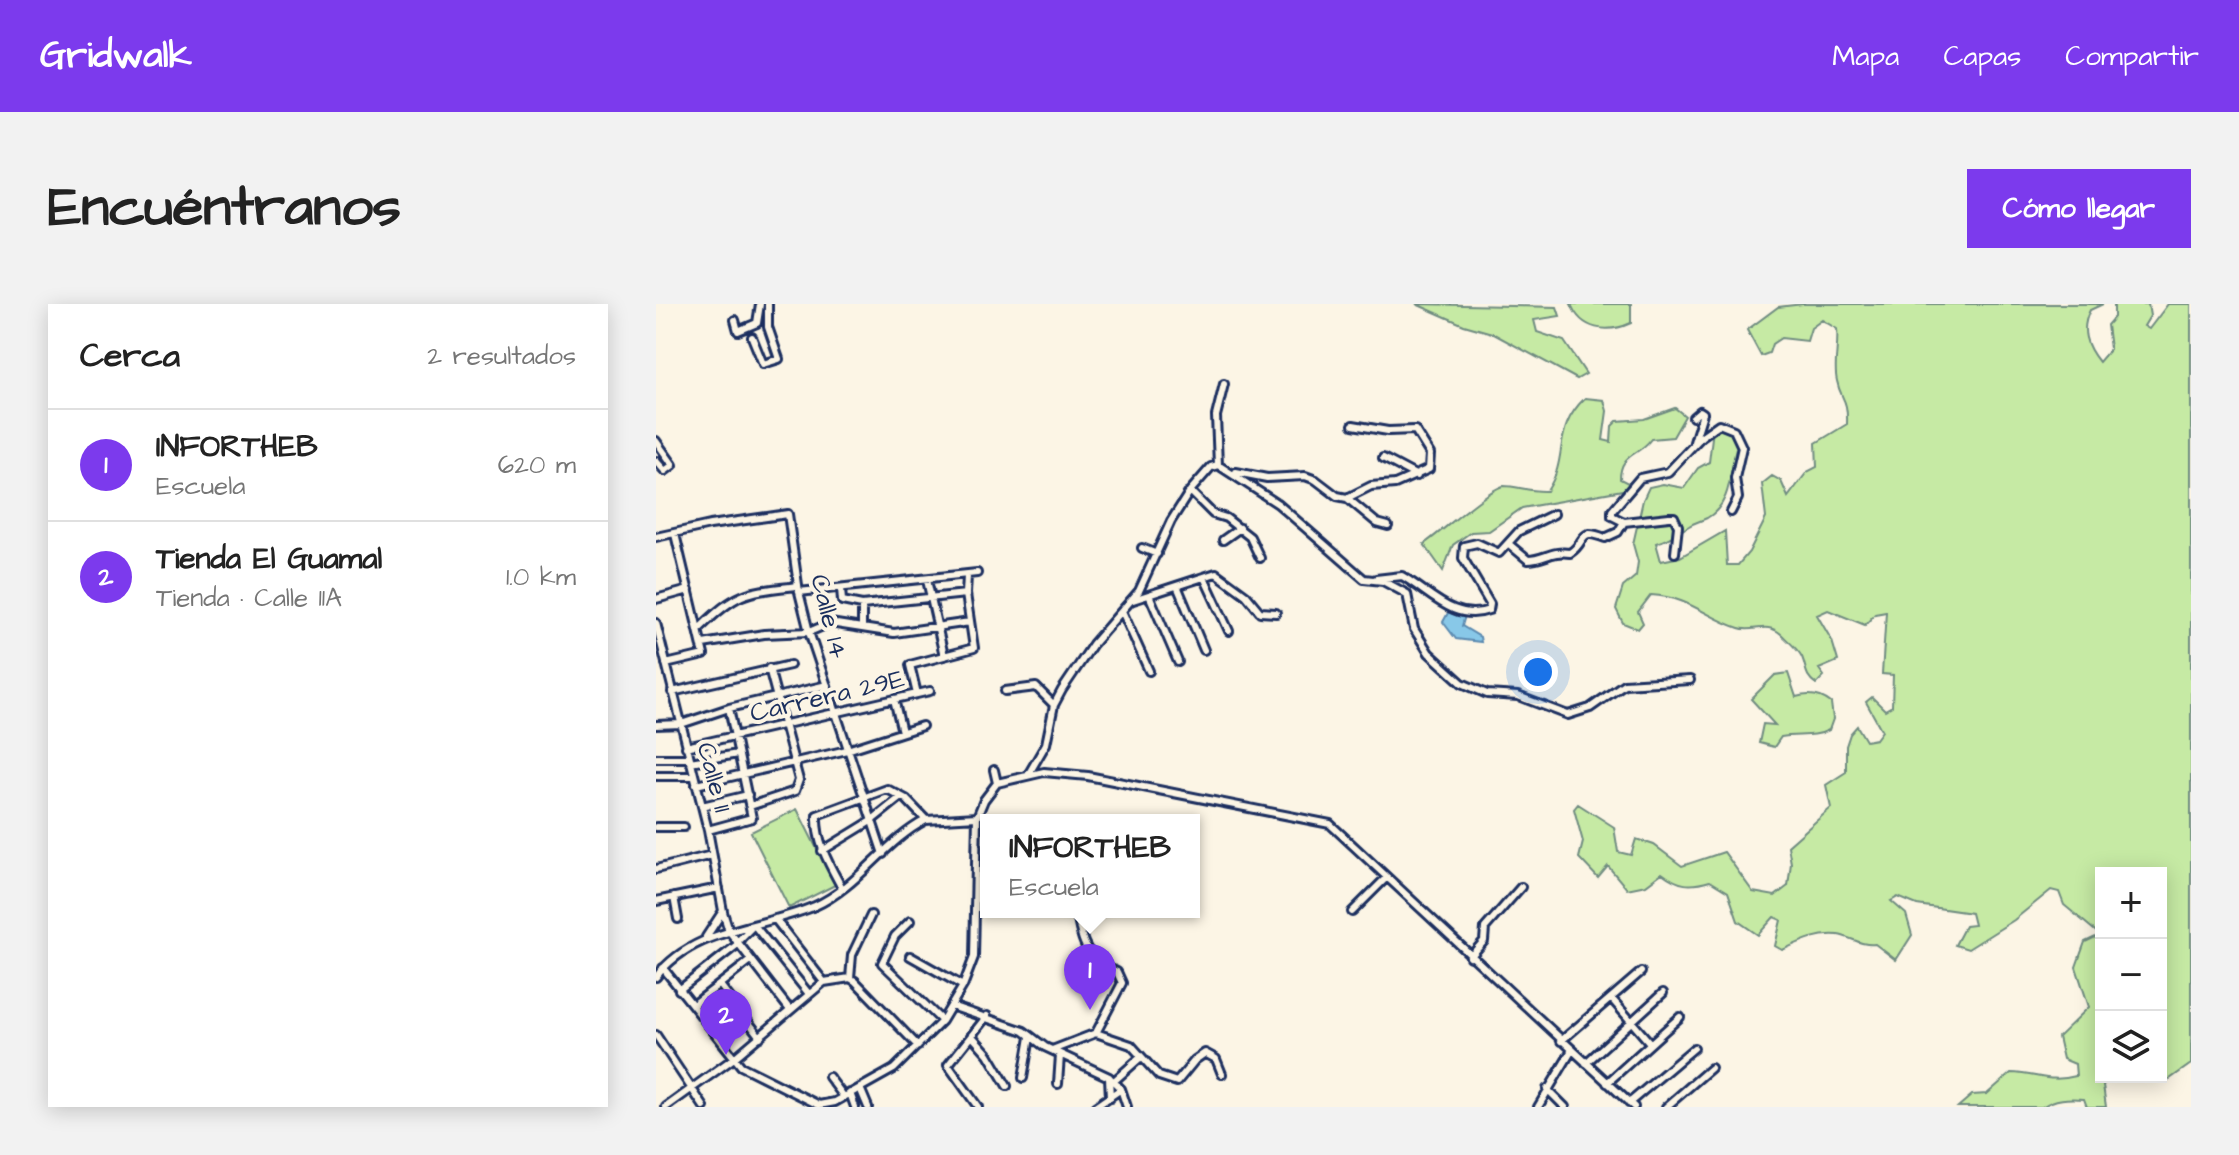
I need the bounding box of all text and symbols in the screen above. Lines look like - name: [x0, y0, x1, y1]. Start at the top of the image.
- text: Gridwalk: [40, 30, 192, 82]
- text: Mapa: [1832, 37, 1899, 76]
- text: Capas: [1943, 37, 2021, 76]
- text: Compartir: [2065, 37, 2199, 76]
- text: Encuéntranos: [48, 169, 401, 247]
- button: Cómo llegar: [1967, 169, 2191, 248]
- text: Cerca: [80, 332, 180, 380]
- text: 2 resultados: [427, 338, 576, 374]
- text: INFORTHEB: [156, 426, 318, 468]
- text: 1: [104, 447, 108, 483]
- text: 620 m: [498, 447, 576, 483]
- text: Escuela: [156, 468, 245, 504]
- text: Tienda El Guamal: [156, 538, 382, 580]
- text: 2: [99, 559, 113, 595]
- text: 1.0 km: [506, 559, 576, 595]
- street label: Calle 14: [801, 570, 857, 662]
- text: Tienda · Calle 11A: [156, 580, 342, 616]
- your location: [1518, 652, 1558, 692]
- street label: Carrera 29E: [746, 661, 908, 731]
- street label: Calle 11: [687, 738, 741, 816]
- popup: [980, 814, 1200, 918]
- text: INFORTHEB: [1009, 827, 1171, 869]
- map controls: [2095, 867, 2167, 1083]
- button: +: [2095, 867, 2167, 939]
- text: Escuela: [1009, 869, 1099, 905]
- button: −: [2095, 939, 2167, 1011]
- pin: 1: [1064, 944, 1116, 1010]
- pin: 2: [700, 989, 752, 1055]
- button: layers: [2095, 1011, 2167, 1083]

